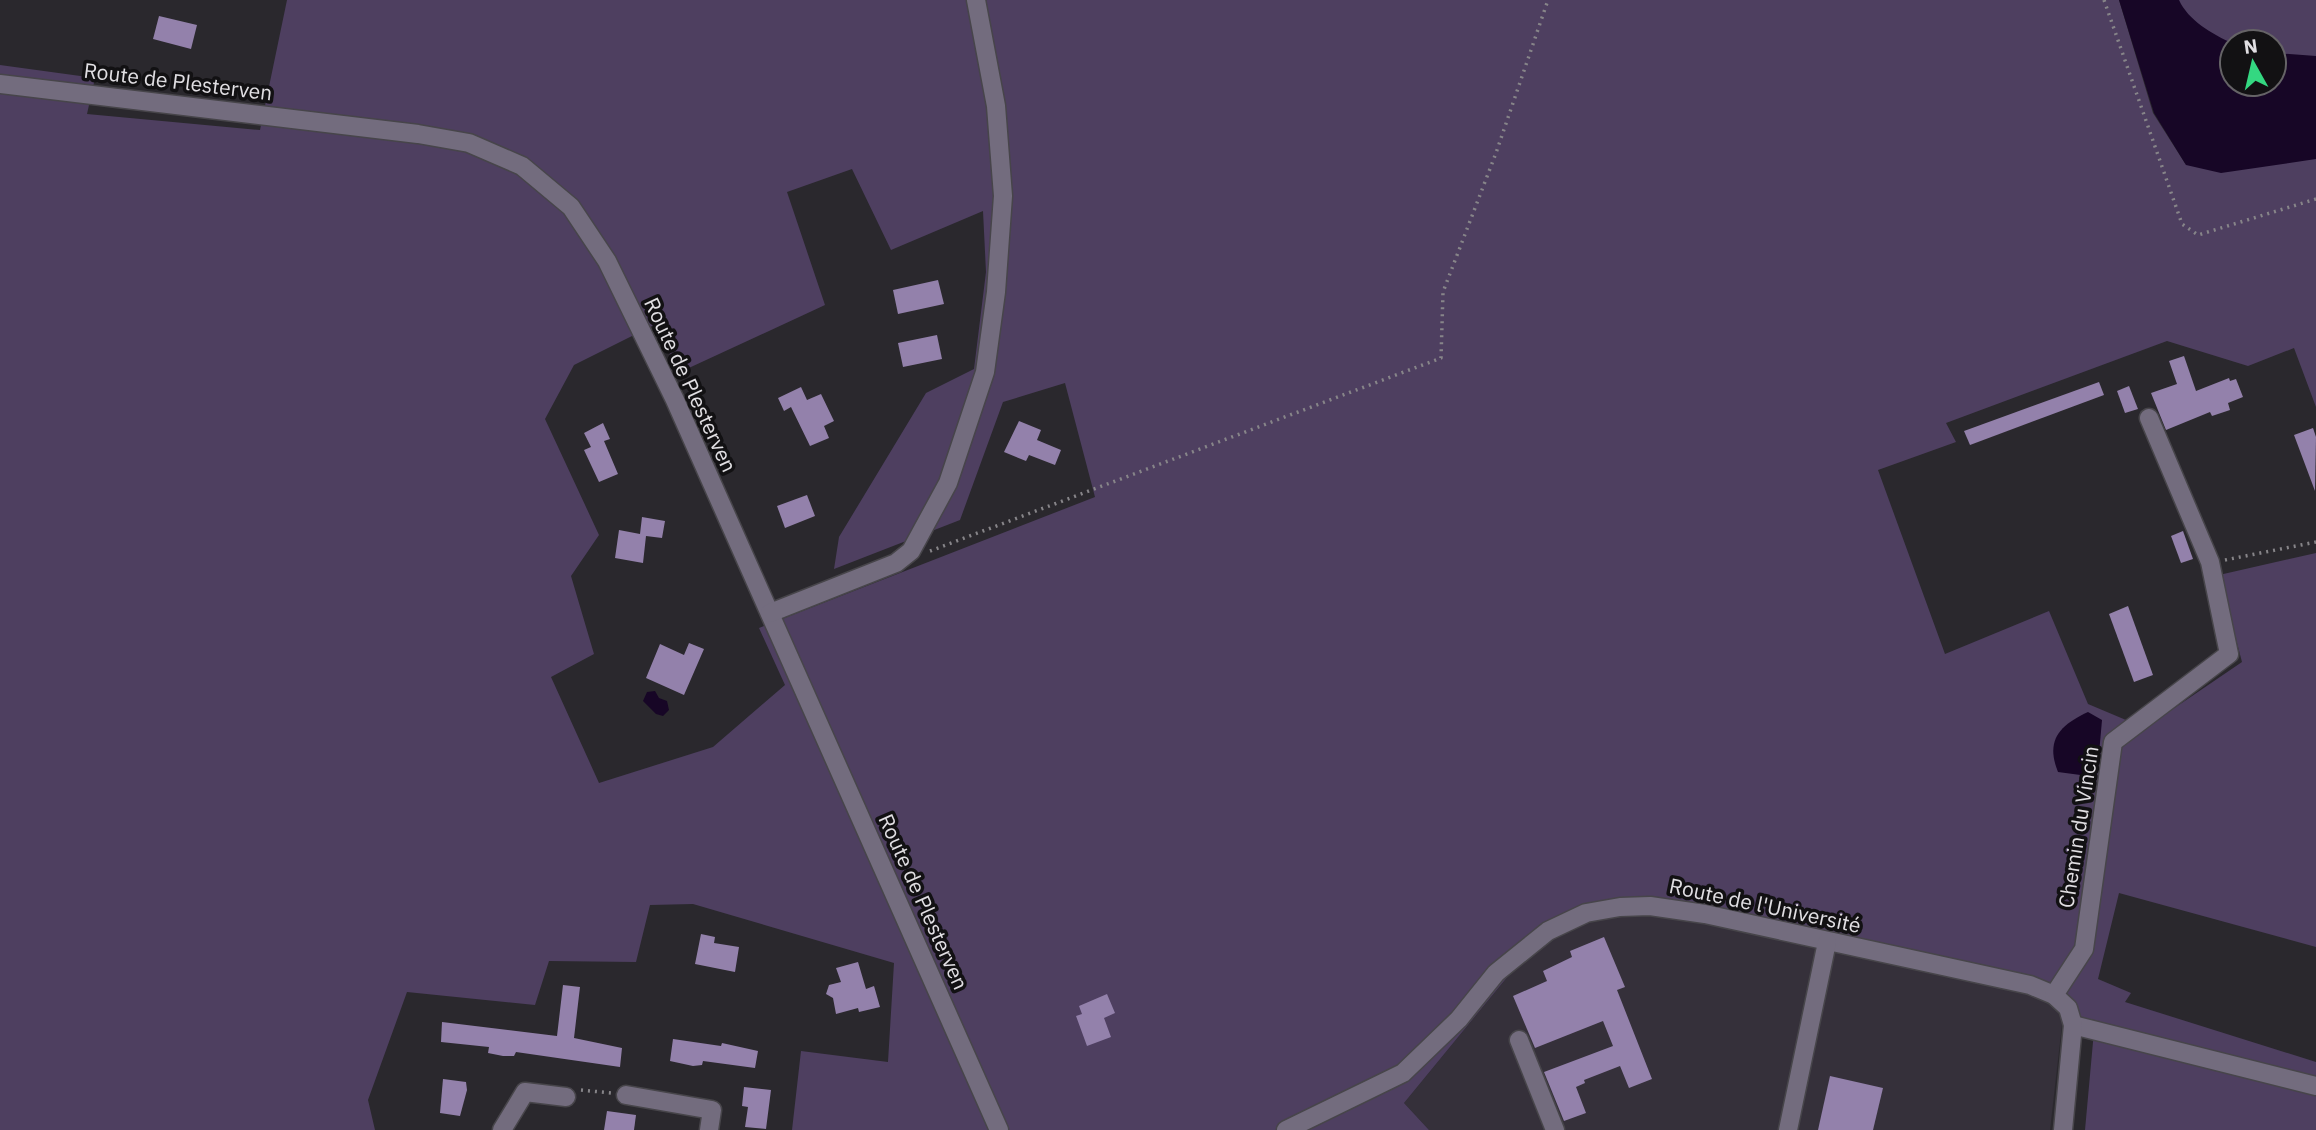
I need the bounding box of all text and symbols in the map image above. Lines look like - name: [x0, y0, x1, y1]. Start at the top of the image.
- north arrow: [2218, 28, 2288, 98]
- text: N: [2242, 33, 2259, 59]
- street label: Route de Plesterven: [82, 56, 274, 106]
- street label: Route de Plesterven: [638, 293, 744, 476]
- street label: Chemin du Vincin: [2051, 744, 2105, 910]
- street label: Route de Plesterven: [873, 809, 975, 994]
- street label: Route de l'Université: [1667, 871, 1864, 939]

